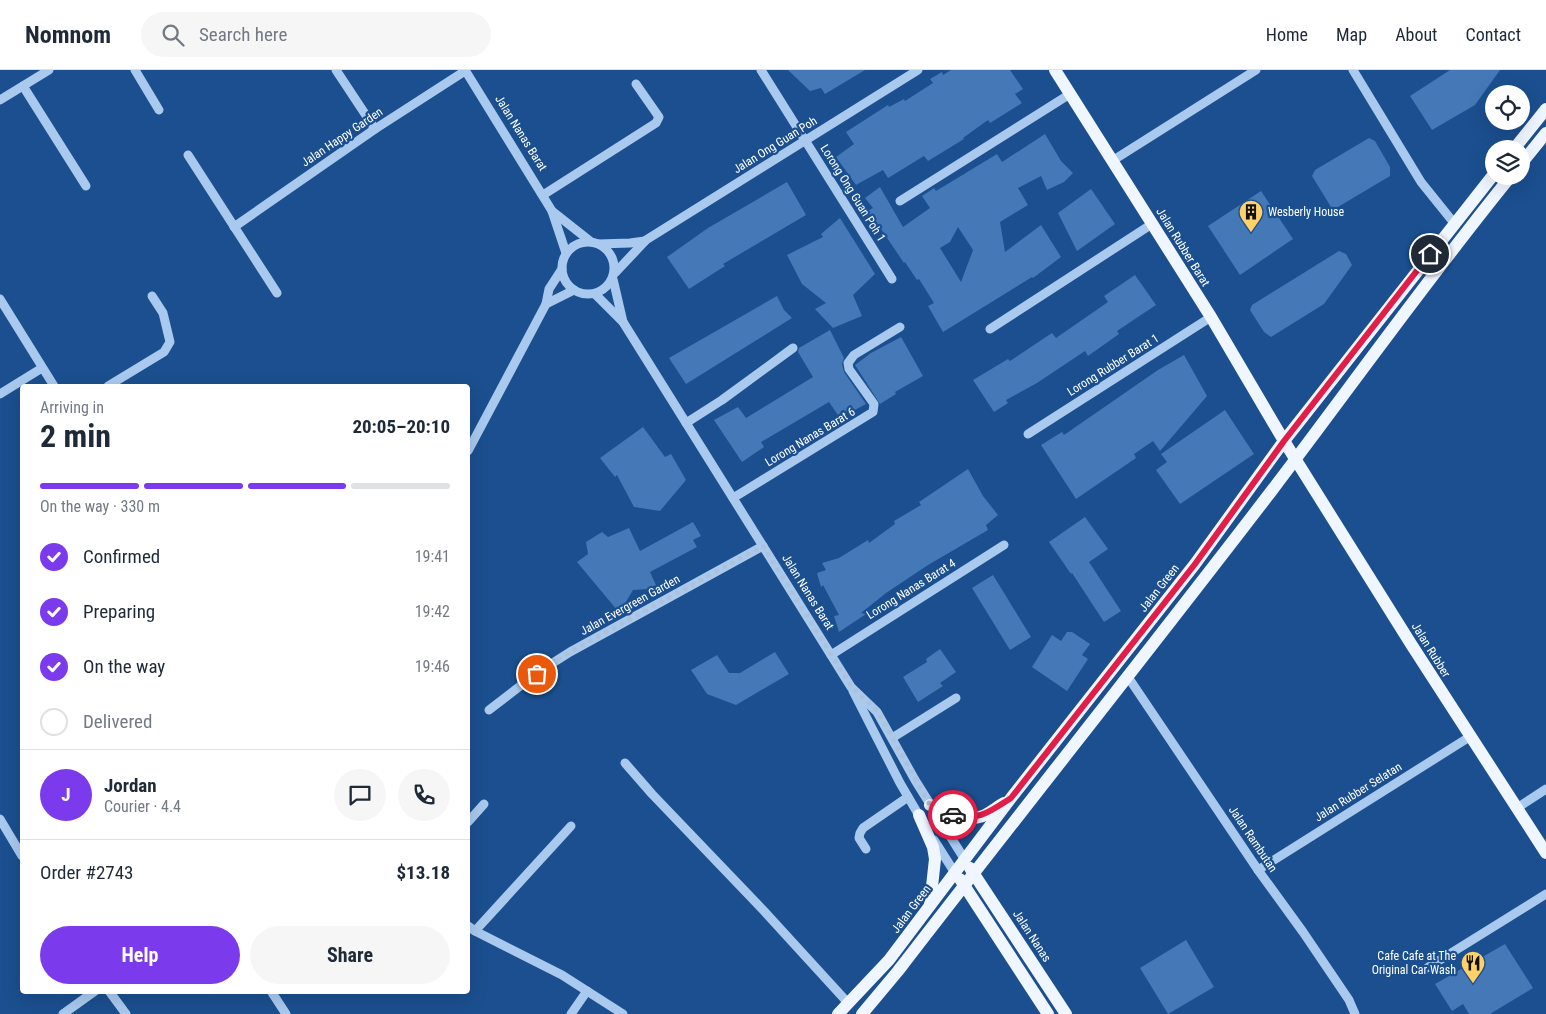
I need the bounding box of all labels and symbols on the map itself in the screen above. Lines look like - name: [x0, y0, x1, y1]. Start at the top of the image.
- street label: Jalan Nanas Barat: [492, 93, 550, 174]
- street label: Jalan Happy Garden: [299, 105, 385, 169]
- street label: Jalan Ong Guan Poh: [731, 114, 820, 176]
- street label: Lorong Ong Guan Poh 1: [817, 142, 889, 244]
- building icon: Wesberly House: [1238, 199, 1264, 233]
- street label: Jalan Rubber Barat: [1153, 205, 1213, 289]
- place label: Wesberly House: [1268, 205, 1345, 219]
- pin: [1409, 233, 1451, 275]
- street label: Lorong Rubber Barat 1: [1065, 331, 1161, 399]
- street label: Lorong Nanas Barat 6: [762, 405, 858, 469]
- street label: Jalan Nanas Barat: [779, 552, 837, 633]
- street label: Lorong Nanas Barat 4: [864, 556, 958, 622]
- street label: Jalan Green: [1136, 561, 1182, 615]
- street label: Jalan Evergreen Garden: [578, 572, 682, 638]
- street label: Jalan Rubber: [1409, 620, 1454, 680]
- pin: [516, 653, 558, 695]
- street label: Jalan Rubber Selatan: [1312, 759, 1404, 824]
- courier: [928, 790, 978, 840]
- street label: Jalan Rambutan: [1226, 803, 1280, 875]
- street label: Jalan Green: [888, 882, 934, 936]
- street label: Jalan Nanas: [1010, 908, 1054, 964]
- place label: Cafe Cafe at The Original Car Wash: [1372, 949, 1456, 977]
- restaurant icon: Cafe Cafe at The Original Car Wash: [1460, 950, 1486, 984]

